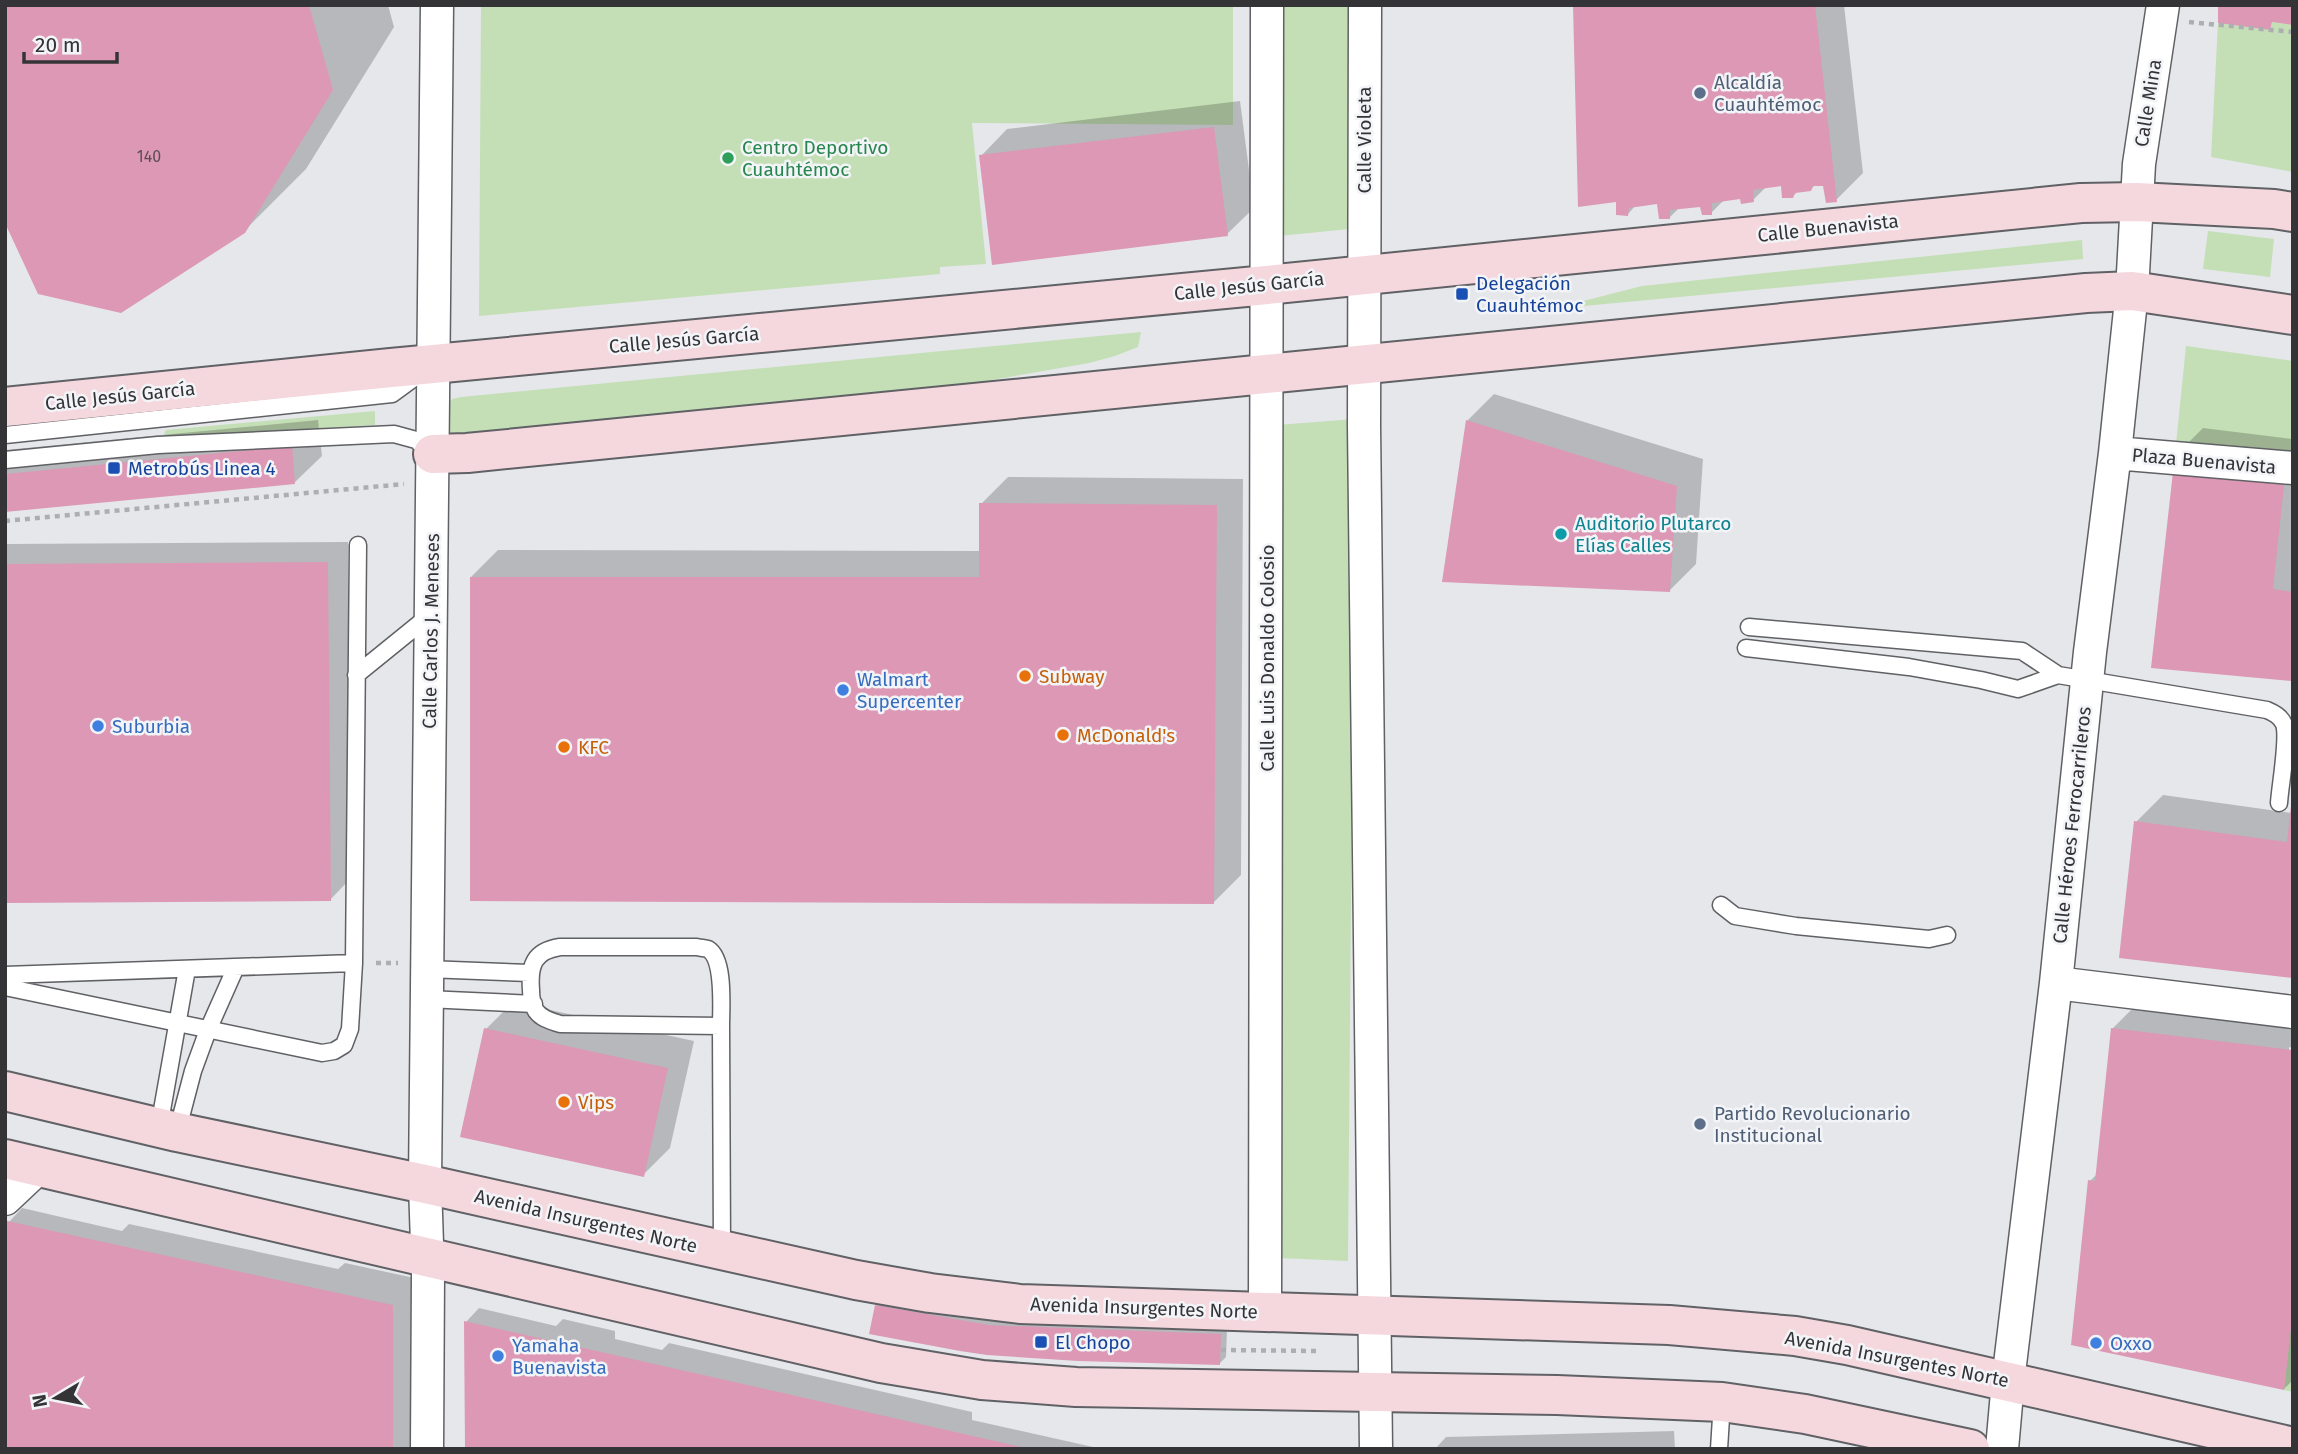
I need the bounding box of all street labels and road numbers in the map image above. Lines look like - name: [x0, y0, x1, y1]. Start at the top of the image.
- street label: Calle Mina: [2130, 57, 2166, 149]
- street label: Calle Violeta: [1353, 87, 1376, 193]
- street label: Calle Buenavista: [1756, 209, 1900, 247]
- street label: Calle Jesús García: [1173, 267, 1325, 305]
- street label: Calle Jesús García: [608, 322, 760, 358]
- street label: Calle Jesús García: [44, 377, 196, 415]
- street label: Plaza Buenavista: [2131, 443, 2277, 479]
- street label: Calle Carlos J. Meneses: [418, 533, 444, 729]
- street label: Calle Luis Donaldo Colosio: [1256, 544, 1279, 772]
- street label: Calle Héroes Ferrocarrileros: [2048, 705, 2096, 945]
- street label: Avenida Insurgentes Norte: [472, 1184, 700, 1258]
- street label: Avenida Insurgentes Norte: [1030, 1293, 1258, 1323]
- street label: Avenida Insurgentes Norte: [1783, 1326, 2011, 1392]

